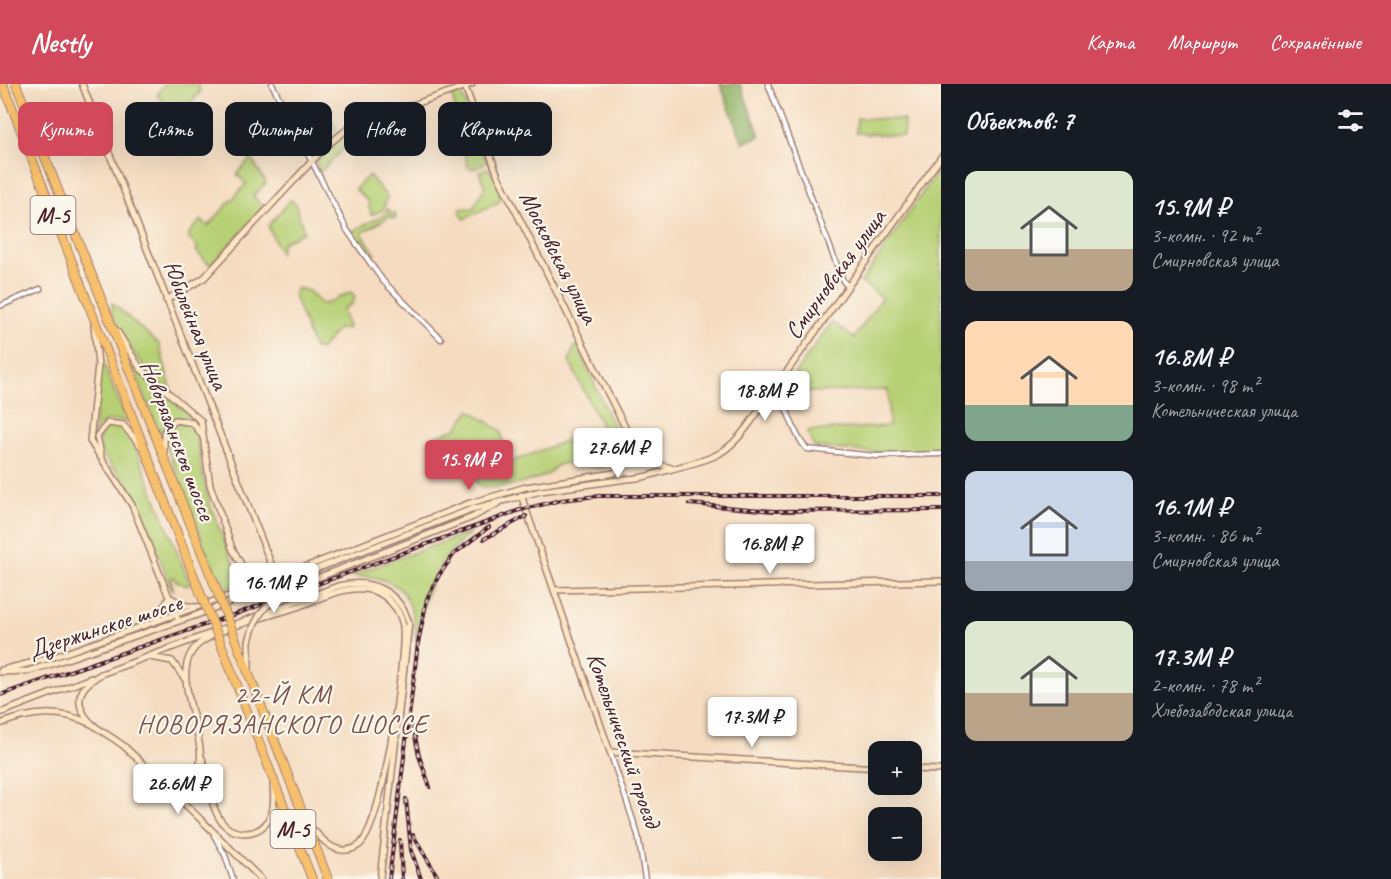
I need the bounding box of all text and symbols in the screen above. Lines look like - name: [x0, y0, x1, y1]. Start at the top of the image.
- text: Nestly: [30, 25, 91, 60]
- text: Карта: [1086, 29, 1135, 55]
- text: Маршрут: [1168, 29, 1237, 55]
- text: Сохранённые: [1270, 29, 1361, 55]
- chip: Купить: [18, 102, 113, 156]
- chip: Снять: [125, 102, 213, 156]
- chip: Фильтры: [225, 102, 332, 156]
- chip: Новое: [344, 102, 426, 156]
- chip: Квартира: [438, 102, 552, 156]
- text: Объектов: 7: [965, 104, 1074, 137]
- icon: filters: [1334, 104, 1367, 137]
- street label: Московская улица: [513, 185, 606, 330]
- text: 15.9M ₽: [1151, 190, 1229, 223]
- icon: home: [1013, 195, 1085, 267]
- road number: М-5: [31, 196, 76, 234]
- street label: Смирновская улица: [778, 202, 893, 345]
- text: 3-комн. · 92 m²: [1151, 223, 1259, 248]
- text: Смирновская улица: [1151, 248, 1279, 273]
- street label: Юбилейная улица: [157, 256, 236, 395]
- text: 16.8M ₽: [1151, 340, 1230, 373]
- icon: home: [1013, 345, 1085, 417]
- street label: Новорязанское шоссе: [134, 356, 223, 526]
- pin: 18.8M ₽: [710, 371, 820, 422]
- text: 3-комн. · 98 m²: [1151, 373, 1259, 398]
- text: 18.8M ₽: [735, 378, 795, 403]
- text: Котельническая улица: [1151, 398, 1297, 423]
- pin: 27.6M ₽: [563, 428, 673, 479]
- text: 27.6M ₽: [587, 435, 649, 460]
- pin: 15.9M ₽: [414, 440, 524, 491]
- text: 15.9M ₽: [439, 447, 499, 472]
- text: 16.1M ₽: [1151, 490, 1230, 523]
- icon: home: [1013, 495, 1085, 567]
- text: 3-комн. · 86 m²: [1151, 523, 1259, 548]
- pin: 16.8M ₽: [715, 524, 825, 575]
- text: 16.8M ₽: [739, 531, 801, 556]
- text: Смирновская улица: [1151, 548, 1279, 573]
- pin: 16.1M ₽: [219, 563, 329, 614]
- text: 16.1M ₽: [243, 570, 305, 595]
- street label: Дзержинское шоссе: [25, 586, 188, 666]
- text: 17.3M ₽: [1151, 640, 1230, 673]
- icon: home: [1013, 645, 1085, 717]
- street label: Котельнический проезд: [580, 649, 669, 834]
- text: 2-комн. · 78 m²: [1151, 673, 1259, 698]
- district label: 22-Й КМ НОВОРЯЗАНСКОГО ШОССЕ: [137, 678, 430, 741]
- pin: 17.3M ₽: [697, 697, 807, 748]
- text: Хлебозаводская улица: [1151, 698, 1292, 723]
- text: 17.3M ₽: [722, 704, 782, 729]
- map controls: [868, 741, 922, 861]
- button: +: [868, 741, 922, 795]
- pin: 26.6M ₽: [123, 764, 233, 815]
- text: 26.6M ₽: [147, 771, 209, 796]
- button: −: [868, 807, 922, 861]
- road number: М-5: [270, 810, 316, 848]

